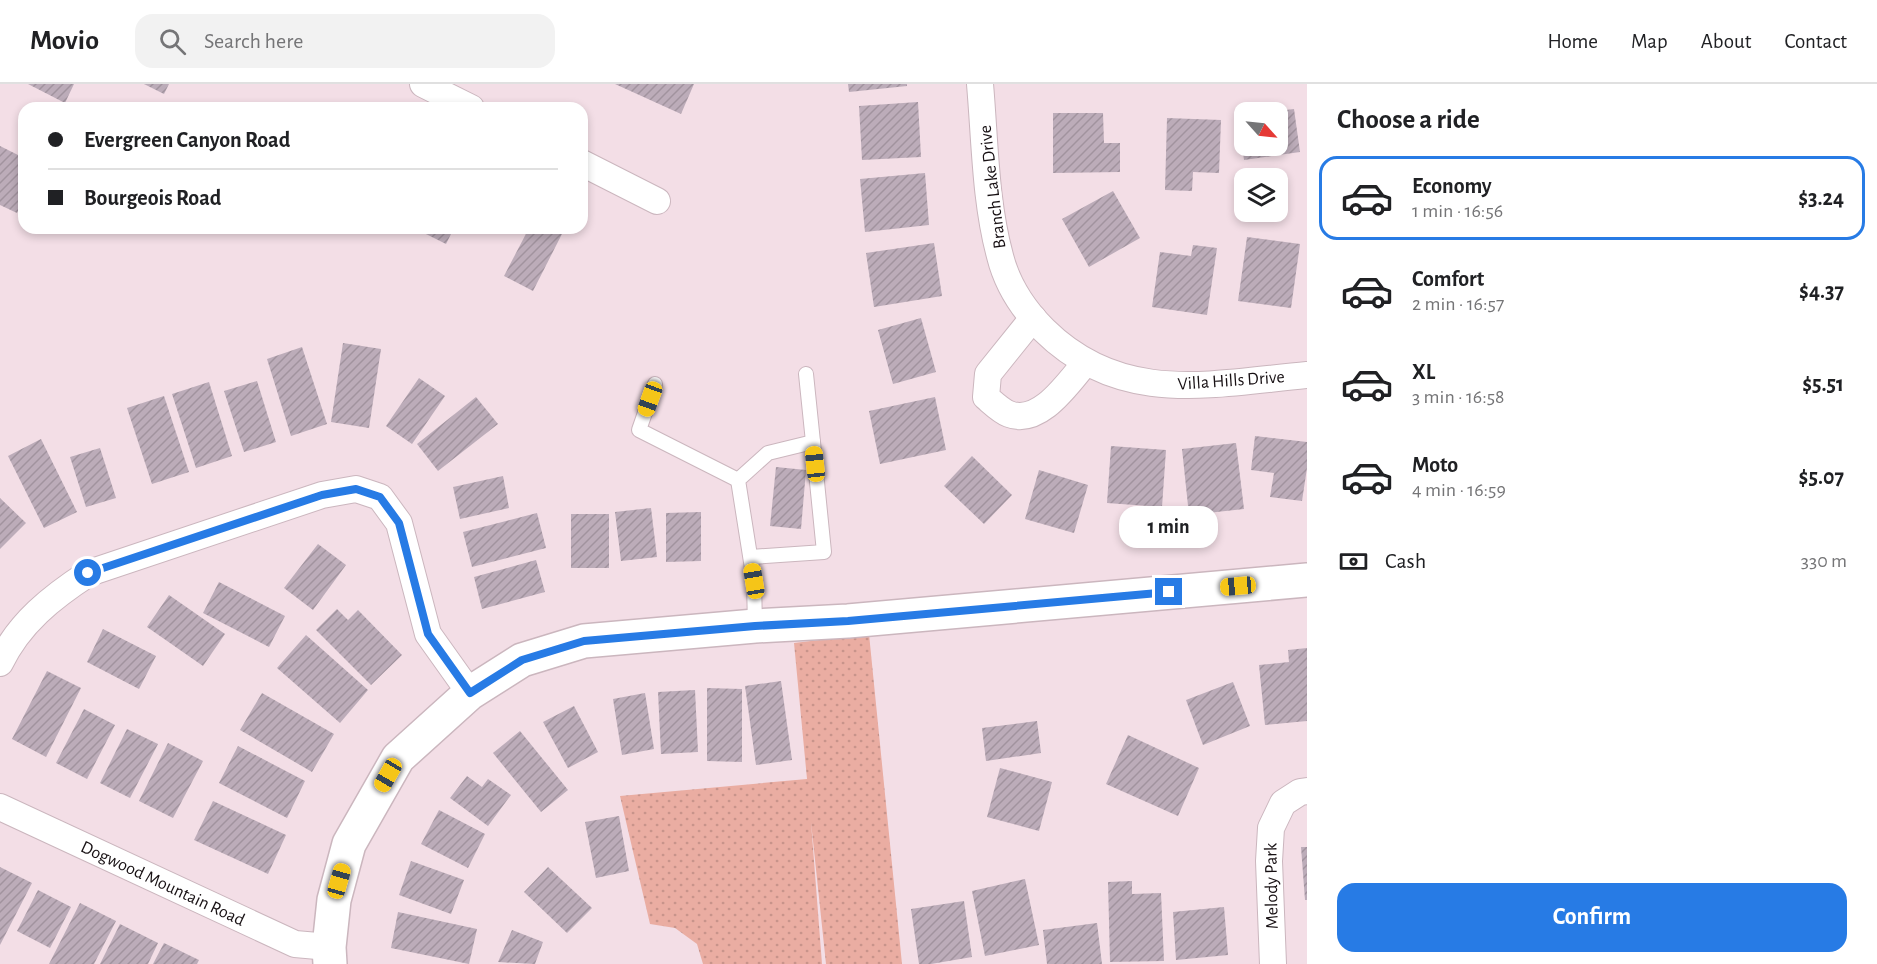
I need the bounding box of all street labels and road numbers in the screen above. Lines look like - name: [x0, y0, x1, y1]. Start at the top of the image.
- street label: Branch Lake Drive: [976, 124, 1009, 250]
- street label: Villa Hills Drive: [1177, 368, 1285, 394]
- street label: Dogwood Mountain Road: [78, 838, 247, 930]
- street label: Melody Park: [1262, 842, 1282, 929]

